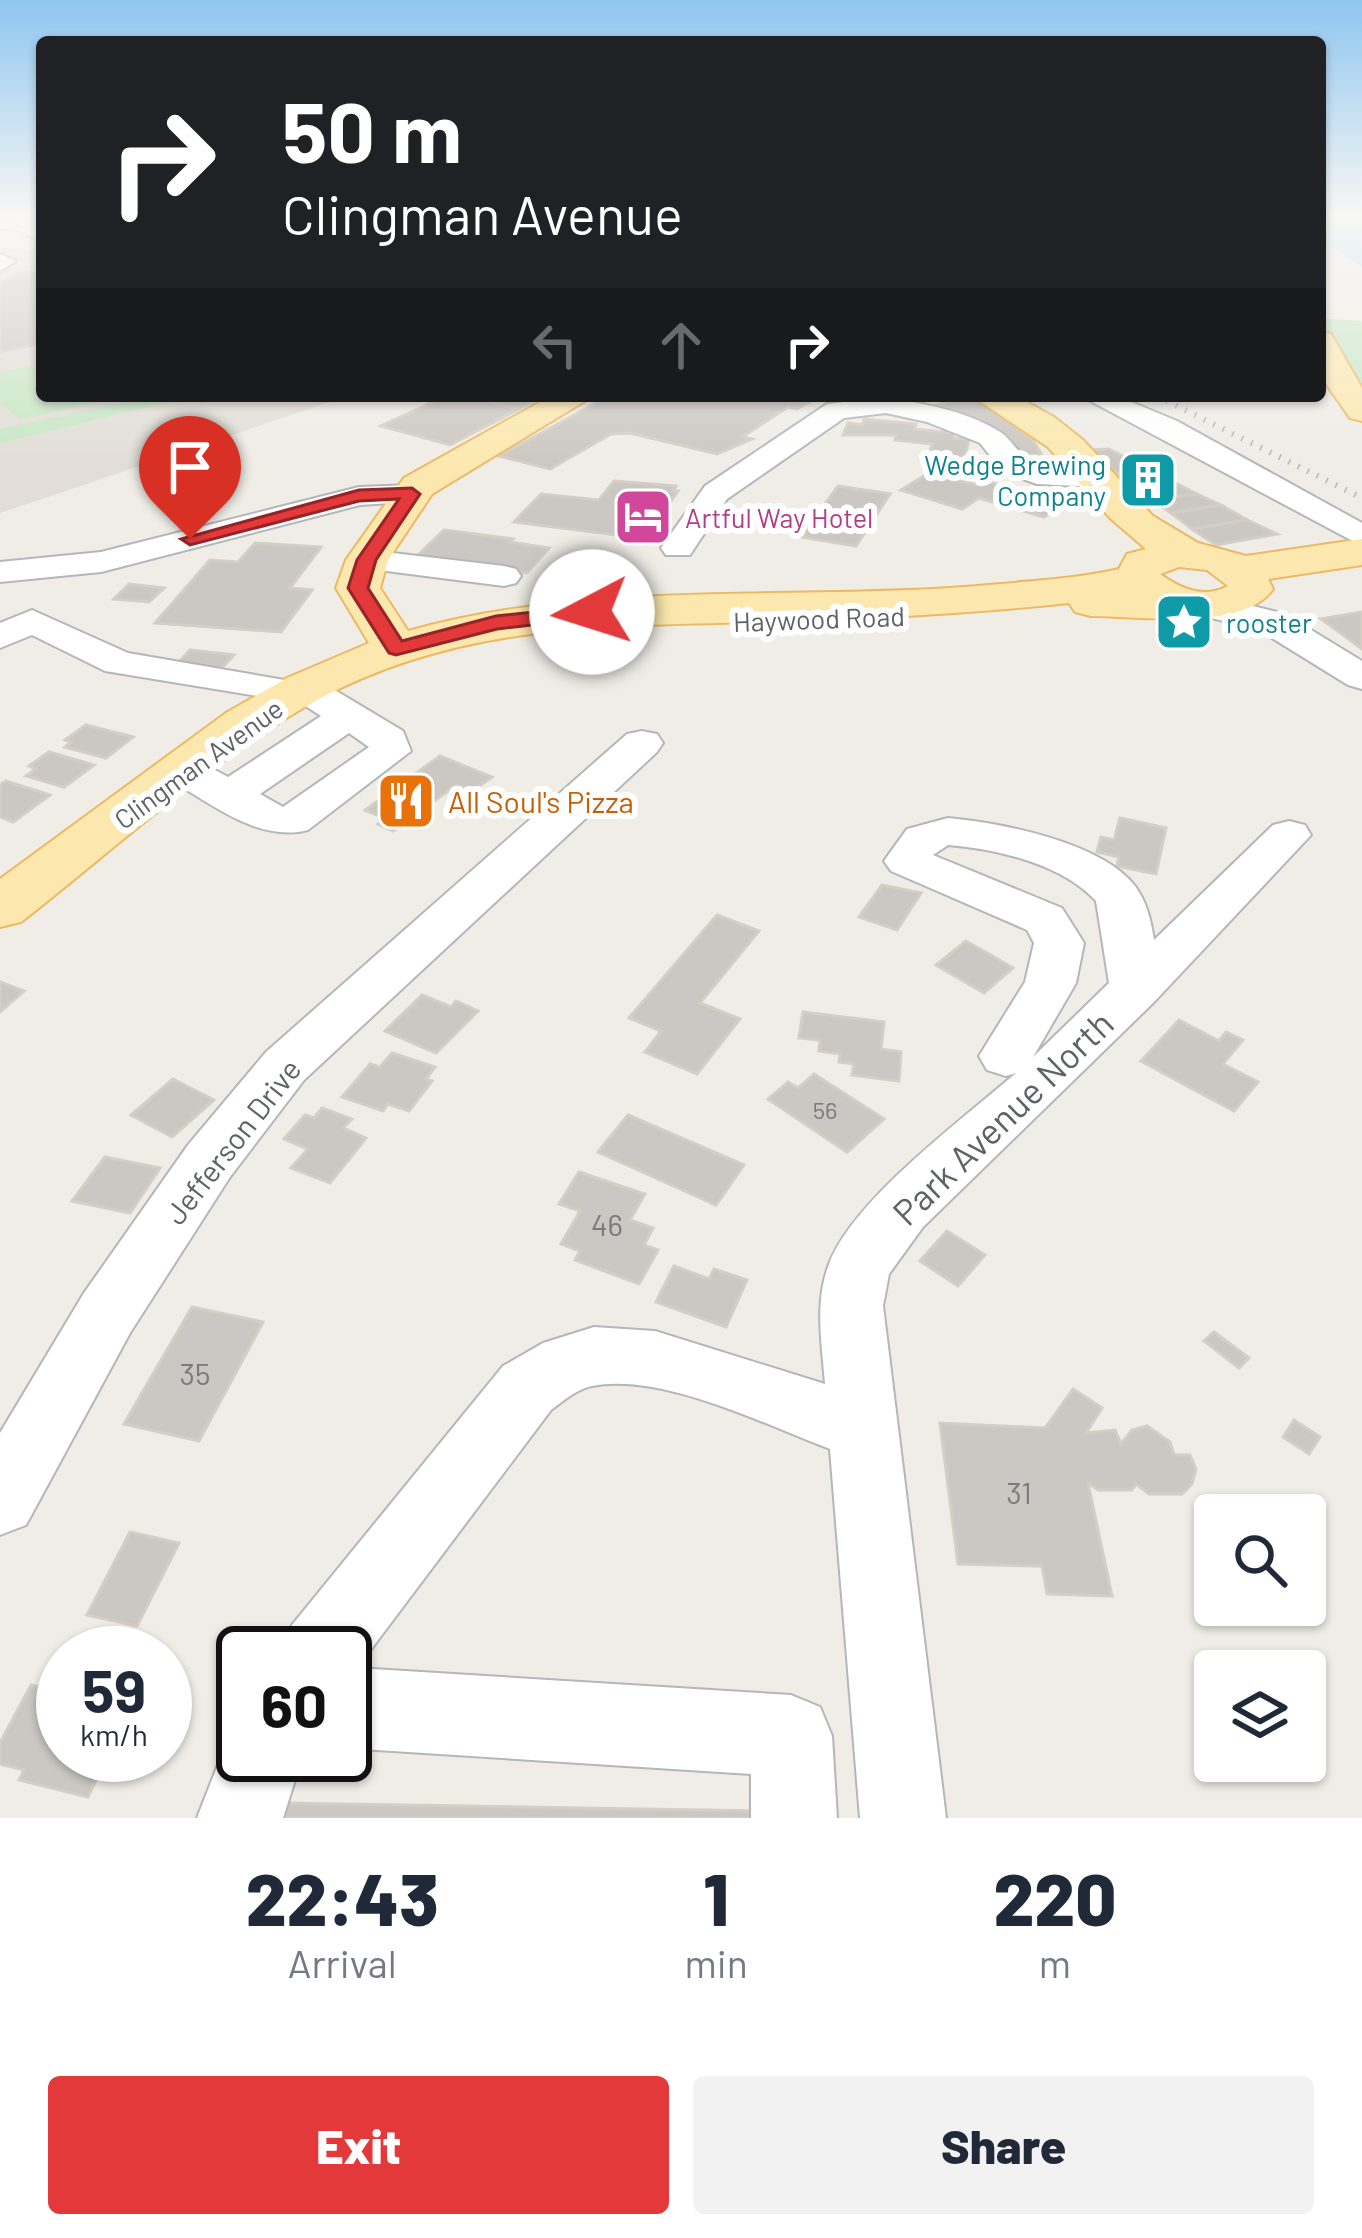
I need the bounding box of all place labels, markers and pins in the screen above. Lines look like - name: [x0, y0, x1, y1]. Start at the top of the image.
- pin: [139, 416, 241, 539]
- place label: Wedge Brewing Company: [924, 448, 1106, 511]
- building icon: Wedge Brewing Company: [1117, 449, 1179, 511]
- hotel icon: Artful Way Hotel: [612, 486, 674, 548]
- place label: Artful Way Hotel: [685, 501, 873, 533]
- place icon: rooster: [1153, 591, 1215, 653]
- place label: rooster: [1226, 606, 1312, 638]
- restaurant icon: All Soul's Pizza: [375, 770, 437, 832]
- place label: All Soul's Pizza: [448, 783, 634, 819]

